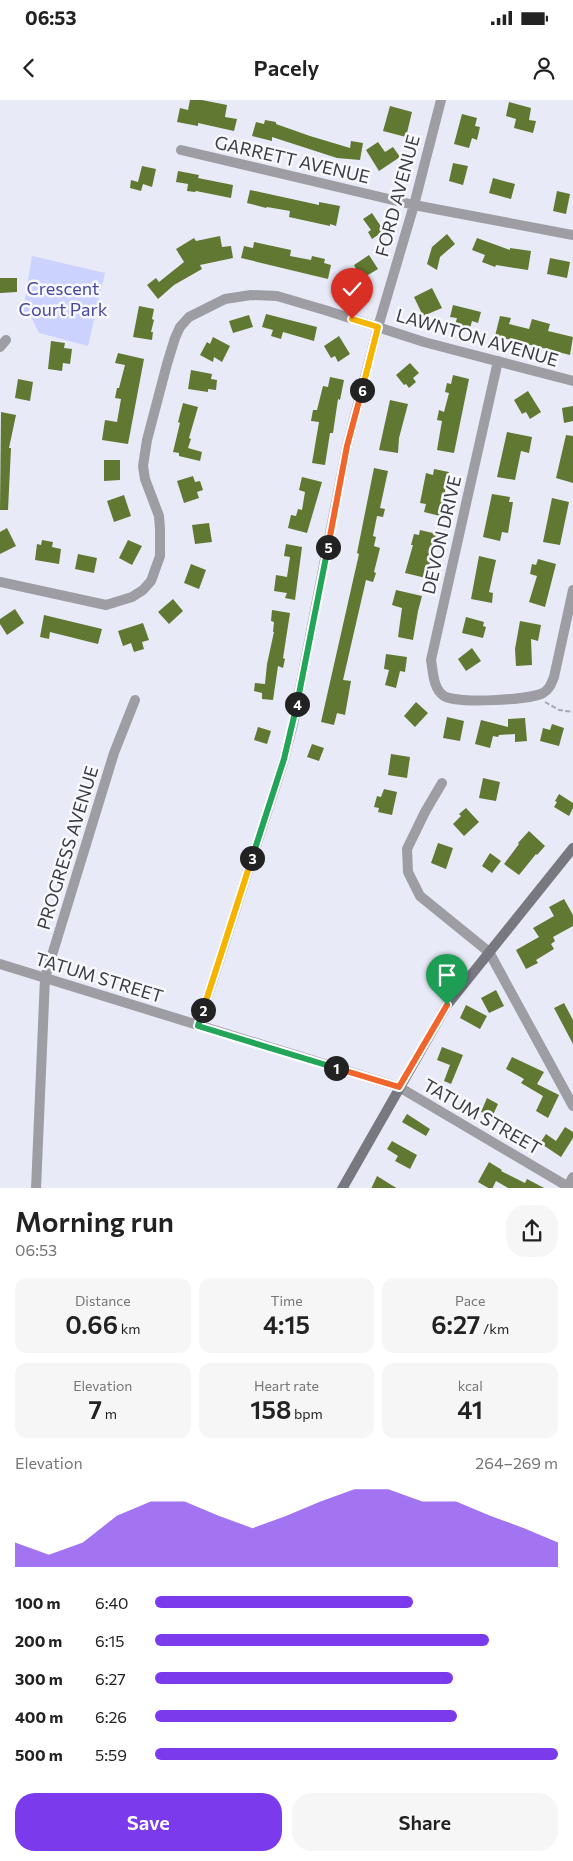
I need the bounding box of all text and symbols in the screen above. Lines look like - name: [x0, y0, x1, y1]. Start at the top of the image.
- text: 06:53: [25, 6, 77, 29]
- icon: back: [15, 54, 43, 82]
- text: Pacely: [254, 54, 319, 81]
- icon: person: [530, 54, 558, 82]
- street label: GARRETT AVENUE: [213, 130, 372, 188]
- street label: FORD AVENUE: [370, 132, 424, 259]
- pin: [331, 268, 373, 319]
- icon: check: [338, 275, 366, 303]
- park label: Crescent Court Park: [19, 277, 108, 320]
- street label: LAWNTON AVENUE: [394, 303, 561, 371]
- pin: 6: [350, 378, 374, 402]
- text: 6: [358, 382, 367, 399]
- street label: DEVON DRIVE: [417, 473, 465, 596]
- pin: 5: [316, 534, 340, 560]
- text: 5: [324, 539, 333, 556]
- pin: 4: [284, 692, 310, 716]
- text: 4: [293, 696, 302, 713]
- street label: PROGRESS AVENUE: [32, 763, 102, 932]
- pin: 3: [240, 846, 264, 870]
- text: 3: [248, 850, 257, 867]
- street label: TATUM STREET: [33, 947, 166, 1007]
- pin: [426, 954, 468, 1005]
- icon: arrive: [433, 961, 461, 989]
- pin: 2: [190, 998, 216, 1022]
- text: 2: [200, 1002, 207, 1019]
- pin: 1: [324, 1056, 348, 1080]
- text: 1: [333, 1060, 340, 1077]
- street label: TATUM STREET: [419, 1073, 546, 1159]
- text: Morning run: [15, 1204, 174, 1238]
- button: share: [506, 1205, 558, 1257]
- text: 06:53: [15, 1240, 57, 1259]
- text: Distance: [75, 1292, 131, 1309]
- text: Time: [270, 1292, 303, 1309]
- text: Pace: [455, 1292, 485, 1309]
- text: 0.66: [65, 1309, 118, 1339]
- text: 4:15: [263, 1309, 310, 1339]
- text: 6:27: [431, 1309, 480, 1339]
- text: km: [118, 1320, 140, 1337]
- text: /km: [480, 1320, 509, 1337]
- text: Elevation: [73, 1377, 132, 1394]
- text: Heart rate: [254, 1377, 319, 1394]
- text: kcal: [458, 1377, 483, 1394]
- text: 7: [89, 1394, 102, 1424]
- text: 158: [250, 1394, 291, 1424]
- text: 41: [457, 1394, 483, 1424]
- text: m: [102, 1405, 117, 1422]
- text: bpm: [291, 1405, 323, 1422]
- text: Elevation: [15, 1453, 83, 1472]
- text: 264–269 m: [475, 1453, 558, 1472]
- text: 100 m: [15, 1593, 61, 1612]
- text: 6:40: [95, 1593, 129, 1612]
- text: 200 m: [15, 1631, 62, 1650]
- text: 6:15: [95, 1631, 125, 1650]
- text: 300 m: [15, 1669, 63, 1688]
- text: 6:27: [95, 1669, 126, 1688]
- text: 400 m: [15, 1707, 63, 1726]
- text: 6:26: [95, 1707, 127, 1726]
- text: 500 m: [15, 1745, 63, 1764]
- text: 5:59: [95, 1745, 127, 1764]
- button: Save: [15, 1793, 282, 1851]
- button: Share: [292, 1793, 558, 1851]

